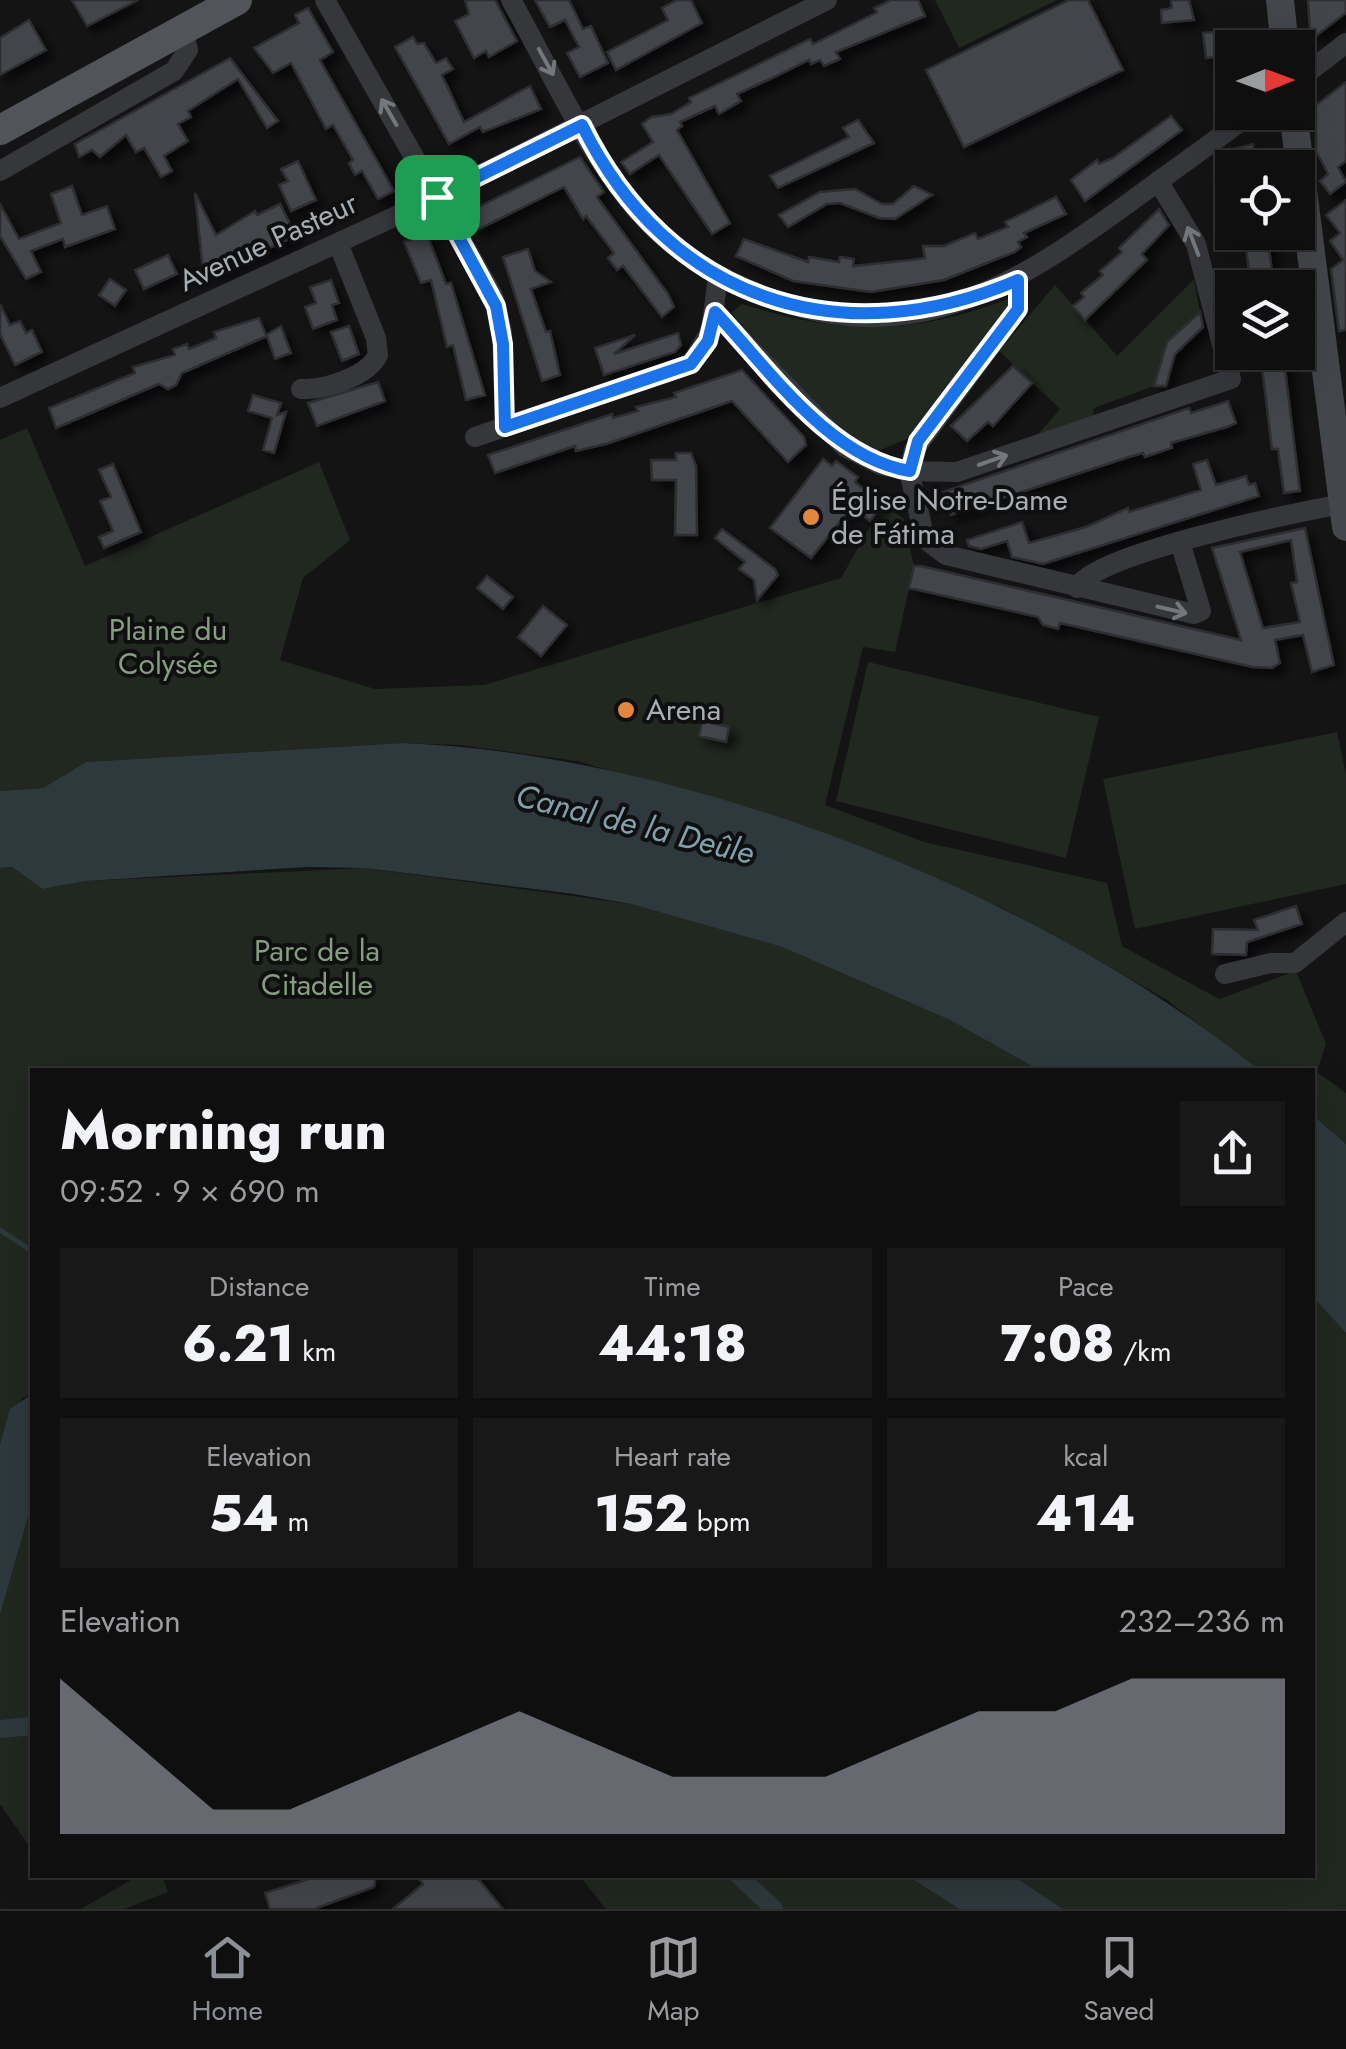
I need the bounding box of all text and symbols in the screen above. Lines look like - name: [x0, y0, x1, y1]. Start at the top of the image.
- north arrow: [1215, 30, 1315, 130]
- map controls: [1215, 30, 1315, 370]
- one-way arrow: [537, 47, 557, 77]
- one-way arrow: [379, 98, 399, 127]
- button: locate: [1215, 150, 1315, 250]
- pin: [395, 155, 480, 240]
- icon: arrive: [410, 170, 465, 225]
- street label: Avenue Pasteur: [171, 181, 365, 302]
- one-way arrow: [1183, 226, 1201, 257]
- button: layers: [1215, 270, 1315, 370]
- one-way arrow: [977, 450, 1008, 468]
- place label: Église Notre-Dame de Fátima: [831, 478, 1068, 555]
- marker: Église Notre-Dame de Fátima: [800, 506, 822, 528]
- one-way arrow: [1155, 602, 1187, 620]
- park label: Plaine du Colysée: [109, 608, 227, 685]
- place label: Arena: [646, 688, 721, 731]
- marker: Arena: [615, 699, 637, 721]
- water label: Canal de la Deûle: [511, 772, 759, 876]
- park label: Parc de la Citadelle: [254, 929, 380, 1006]
- text: Morning run: [60, 1090, 387, 1170]
- button: share: [1180, 1101, 1285, 1206]
- text: 09:52 · 9 × 690 m: [60, 1168, 320, 1214]
- text: Distance: [209, 1266, 309, 1307]
- text: Time: [644, 1266, 701, 1307]
- text: Pace: [1058, 1266, 1114, 1307]
- text: 6.21: [182, 1307, 294, 1380]
- text: 44:18: [598, 1307, 747, 1380]
- text: 7:08: [1000, 1307, 1115, 1380]
- text: km: [294, 1331, 336, 1372]
- text: /km: [1115, 1331, 1172, 1372]
- text: Elevation: [206, 1436, 312, 1477]
- text: Heart rate: [614, 1436, 731, 1477]
- text: kcal: [1063, 1436, 1108, 1477]
- text: 54: [209, 1477, 279, 1550]
- text: 152: [594, 1477, 688, 1550]
- text: 414: [1036, 1477, 1136, 1550]
- text: m: [279, 1501, 309, 1542]
- text: bpm: [688, 1501, 751, 1542]
- text: Elevation: [60, 1598, 181, 1644]
- text: 232–236 m: [1119, 1598, 1285, 1644]
- tab: Home: [191, 1930, 263, 2031]
- tab: Map: [646, 1930, 701, 2031]
- tab: Saved: [1084, 1930, 1155, 2031]

